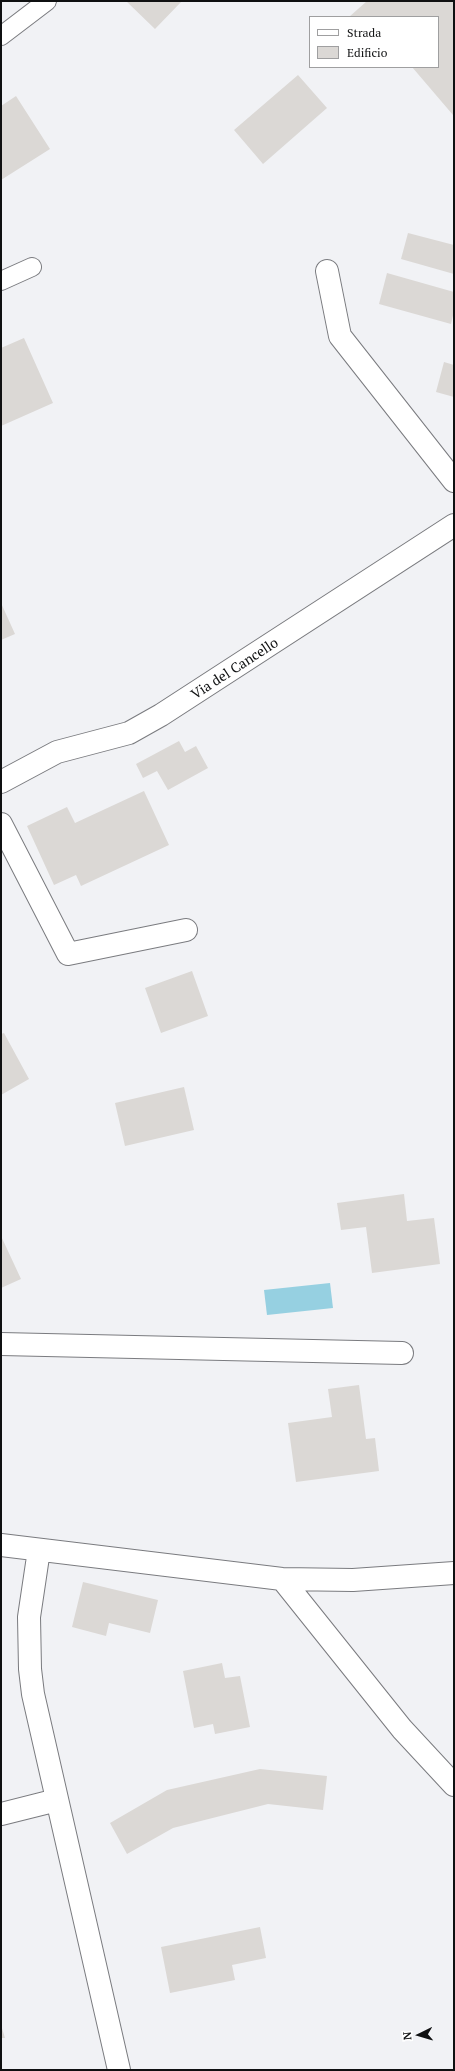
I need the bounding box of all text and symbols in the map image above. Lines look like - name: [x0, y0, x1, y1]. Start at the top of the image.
- legend: [309, 16, 439, 68]
- text: Strada: [347, 25, 381, 40]
- text: Edificio: [347, 45, 387, 60]
- street label: Via del Cancello: [188, 635, 282, 703]
- north arrow: [399, 2015, 439, 2055]
- text: N: [400, 2031, 414, 2041]

